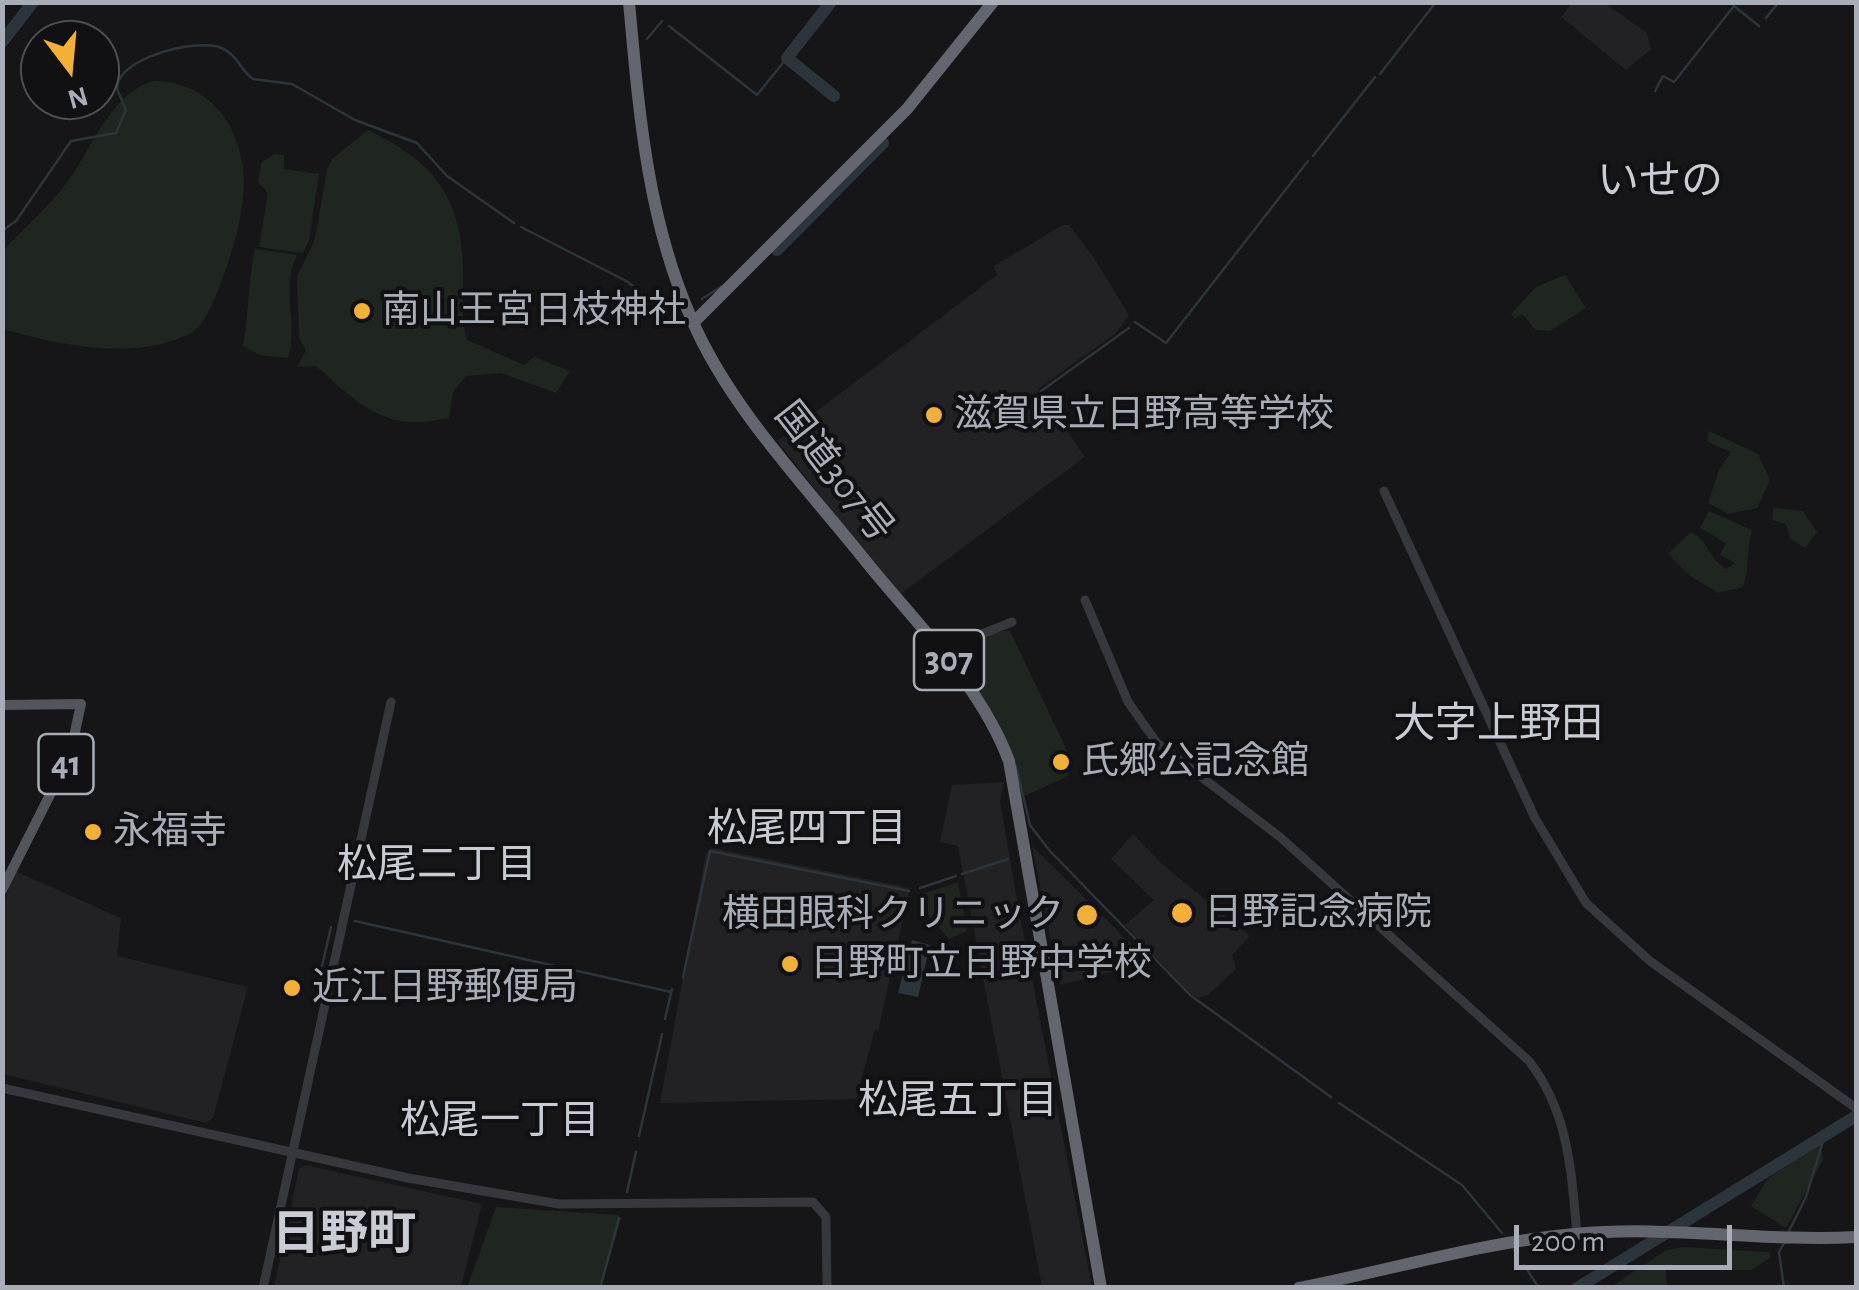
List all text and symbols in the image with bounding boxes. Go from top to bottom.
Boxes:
north arrow [20,20,120,120]
text: N [65,81,91,113]
district label: いせの [1597,156,1723,206]
place label: 南山王宮日枝神社 [382,288,686,334]
marker: 南山王宮日枝神社 [351,300,373,322]
place label: 滋賀県立日野高等学校 [954,392,1334,438]
street label: 国道307号 [765,393,903,551]
marker: 滋賀県立日野高等学校 [923,404,945,426]
road number: 307 [914,630,984,690]
district label: 大字上野田 [1393,699,1603,749]
road number: 41 [38,734,94,794]
place label: 氏郷公記念館 [1081,739,1309,785]
marker: 氏郷公記念館 [1050,751,1072,773]
district label: 松尾四丁目 [707,805,907,853]
place label: 永福寺 [113,809,227,855]
marker: 永福寺 [82,821,104,843]
district label: 松尾二丁目 [337,841,537,889]
place label: 日野記念病院 [1204,890,1432,936]
place label: 横田眼科クリニック [722,892,1064,938]
marker: 日野記念病院 [1169,900,1195,926]
marker: 横田眼科クリニック [1074,902,1100,928]
place label: 日野町立日野中学校 [810,941,1152,987]
marker: 日野町立日野中学校 [779,953,801,975]
place label: 近江日野郵便局 [312,965,578,1011]
marker: 近江日野郵便局 [281,977,303,999]
district label: 松尾五丁目 [858,1077,1058,1125]
district label: 松尾一丁目 [400,1097,600,1145]
scale bar [1519,1205,1736,1267]
district label: 日野町 [272,1206,416,1264]
text: 200 m [1531,1227,1605,1257]

